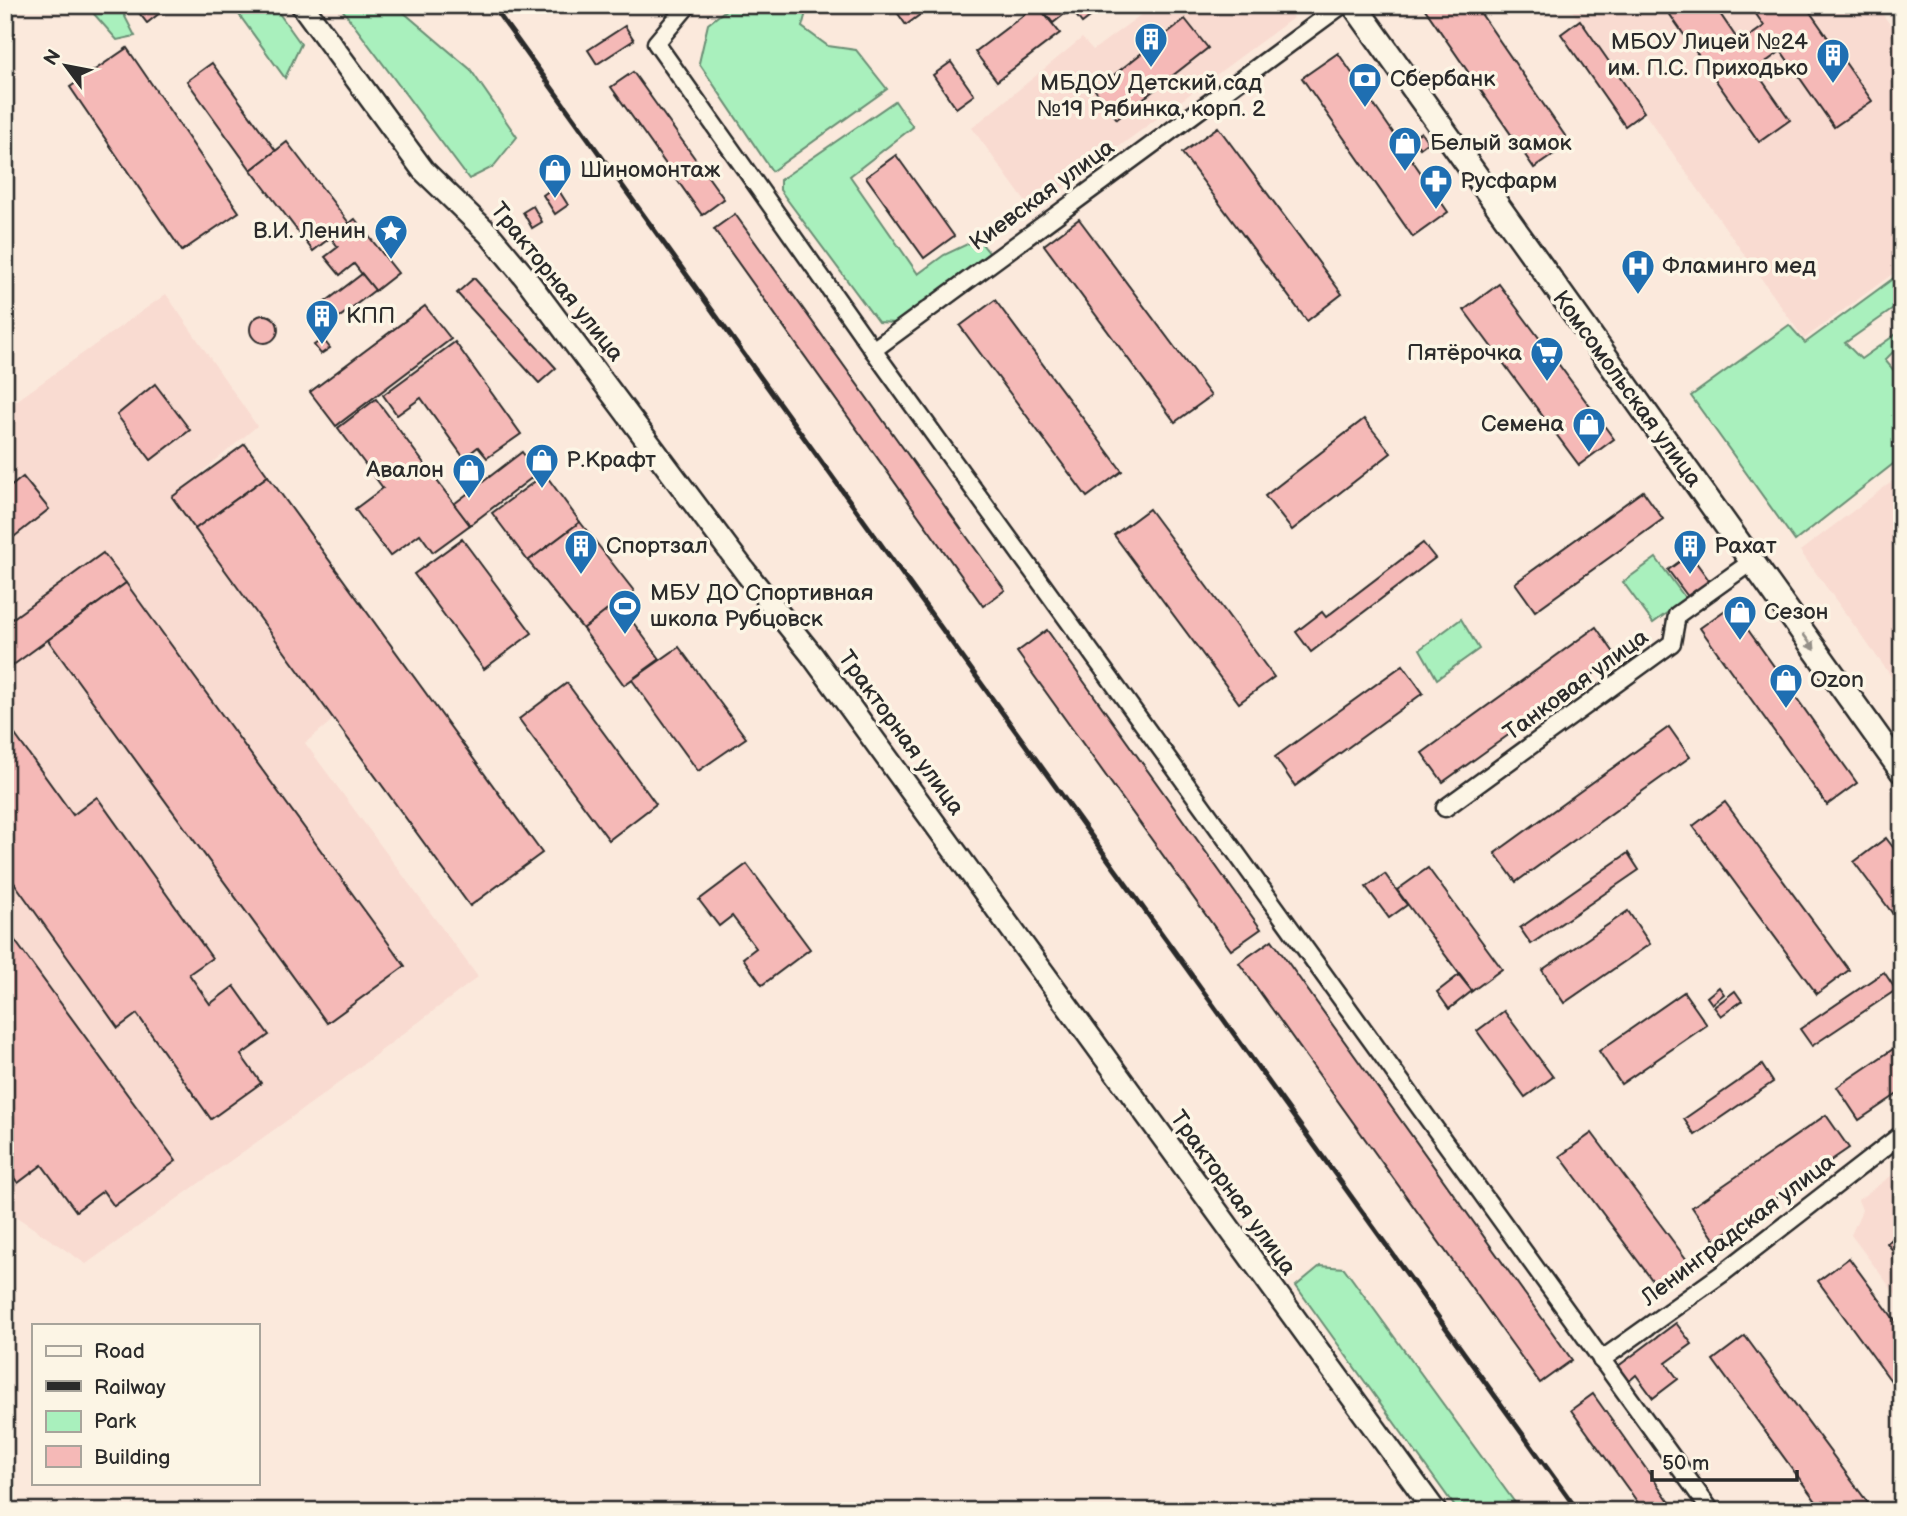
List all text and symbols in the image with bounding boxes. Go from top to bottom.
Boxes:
building icon: МБДОУ Детский сад №19 Рябинка, корп. 2 [1132,20,1170,69]
place label: МБОУ Лицей №24 им. П.С. Приходько [1608,28,1808,82]
north arrow [32,32,102,102]
building icon: МБОУ Лицей №24 им. П.С. Приходько [1814,36,1852,85]
text: N [39,46,66,70]
bank icon: Сбербанк [1346,60,1384,109]
place label: Сбербанк [1390,65,1496,93]
place label: МБДОУ Детский сад №19 Рябинка, корп. 2 [1036,69,1266,123]
shop icon: Белый замок [1386,124,1424,173]
place label: Белый замок [1430,129,1573,157]
street label: Киевская улица [964,133,1120,257]
shop icon: Шиномонтаж [536,151,574,200]
place label: Шиномонтаж [580,156,720,184]
pharmacy icon: Русфарм [1417,162,1455,211]
place label: Русфарм [1460,167,1557,195]
street label: Тракторная улица [484,197,630,368]
place icon: В.И. Ленин [372,212,410,261]
place label: В.И. Ленин [253,217,366,245]
hospital icon: Фламинго мед [1619,247,1657,296]
place label: Фламинго мед [1662,252,1816,280]
street label: Комсомольская улица [1546,285,1708,493]
building icon: КПП [303,297,341,346]
place label: КПП [346,302,395,330]
supermarket icon: Пятёрочка [1528,334,1566,383]
place label: Пятёрочка [1407,339,1522,367]
shop icon: Семена [1570,405,1608,454]
place label: Семена [1481,410,1564,438]
shop icon: Р.Крафт [523,441,561,490]
place label: Р.Крафт [566,446,656,474]
shop icon: Авалон [450,451,488,500]
place label: Авалон [365,456,444,484]
building icon: Спортзал [562,527,600,576]
building icon: Рахат [1671,527,1709,576]
place label: Спортзал [606,532,708,560]
place label: Рахат [1714,532,1777,560]
place label: МБУ ДО Спортивная школа Рубцовск [650,579,873,633]
sports icon: МБУ ДО Спортивная школа Рубцовск [606,587,644,636]
shop icon: Сезон [1721,593,1759,642]
place label: Сезон [1764,598,1828,626]
street label: Танковая улица [1498,623,1654,747]
one-way arrow [1802,633,1816,651]
street label: Тракторная улица [832,645,970,821]
shop icon: Ozon [1767,661,1805,710]
place label: Ozon [1810,666,1864,694]
street label: Тракторная улица [1164,1105,1302,1281]
street label: Ленинградская улица [1635,1148,1841,1313]
legend [32,1324,259,1484]
text: Road [94,1339,145,1364]
text: Railway [94,1375,166,1400]
text: Park [94,1409,137,1434]
scale bar [1652,1439,1797,1483]
text: Building [94,1445,170,1470]
text: 50 m [1662,1451,1709,1476]

